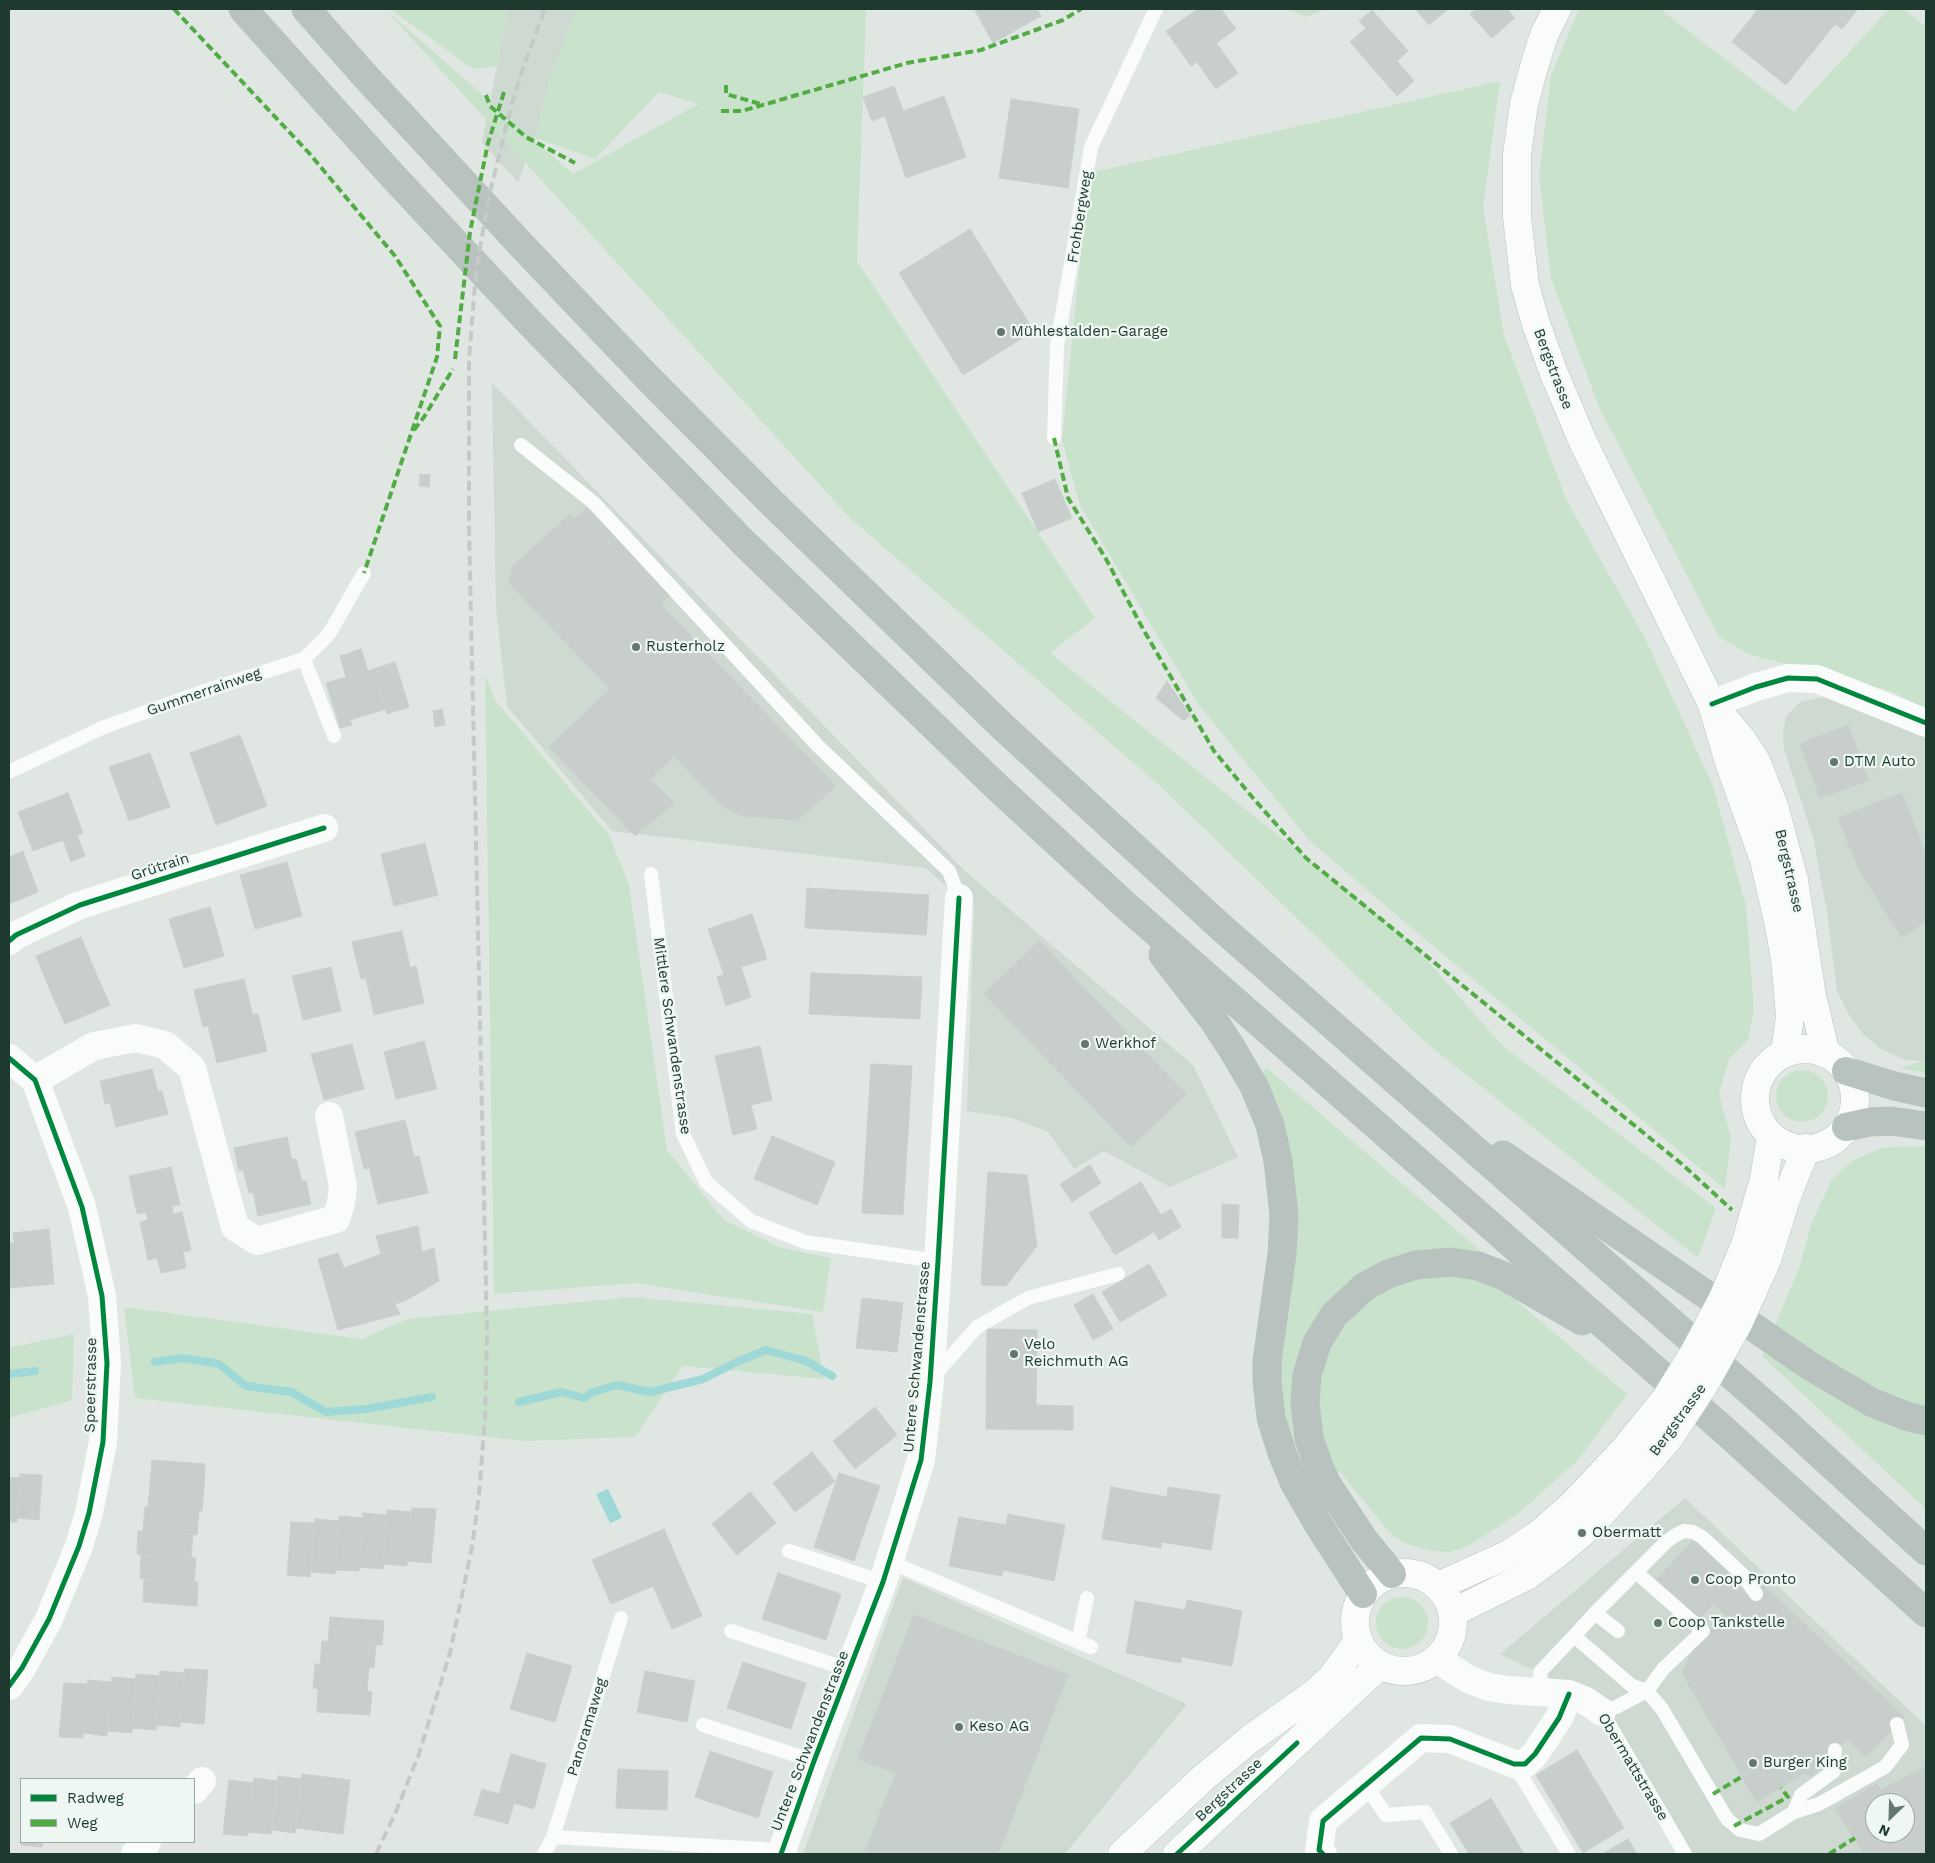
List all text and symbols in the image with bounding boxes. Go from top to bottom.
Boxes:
street label: Frohbergweg [1064,170,1096,264]
place label: Mühlestalden-Garage [1011,323,1168,341]
marker: Mühlestalden-Garage [995,326,1007,338]
street label: Bergstrasse [1529,326,1577,412]
place label: Rusterholz [646,638,725,656]
marker: Rusterholz [630,641,642,653]
street label: Gummerrainweg [144,664,264,720]
place label: DTM Auto [1844,753,1916,771]
marker: DTM Auto [1828,756,1840,768]
street label: Bergstrasse [1771,827,1807,915]
street label: Grütrain [129,849,191,885]
street label: Mittlere Schwandenstrasse [649,936,695,1136]
place label: Werkhof [1095,1035,1156,1053]
marker: Werkhof [1079,1038,1091,1050]
street label: Untere Schwandenstrasse [900,1261,934,1453]
place label: Velo Reichmuth AG [1024,1336,1129,1371]
street label: Speerstrasse [81,1337,101,1433]
marker: Velo Reichmuth AG [1008,1348,1020,1360]
street label: Bergstrasse [1646,1380,1710,1460]
place label: Obermatt [1592,1524,1661,1542]
marker: Obermatt [1576,1527,1588,1539]
place label: Coop Pronto [1705,1571,1796,1589]
marker: Coop Pronto [1689,1574,1701,1586]
place label: Coop Tankstelle [1668,1614,1785,1632]
marker: Coop Tankstelle [1652,1617,1664,1629]
street label: Untere Schwandenstrasse [767,1648,853,1834]
street label: Panoramaweg [563,1676,611,1778]
street label: Obermattstrasse [1594,1710,1672,1824]
place label: Keso AG [969,1718,1029,1736]
marker: Keso AG [953,1721,965,1733]
street label: Bergstrasse [1192,1754,1266,1826]
place label: Burger King [1763,1754,1847,1772]
marker: Burger King [1747,1757,1759,1769]
legend [20,1778,195,1843]
text: Radweg [67,1789,124,1807]
north arrow [1865,1793,1915,1843]
text: Weg [67,1814,98,1832]
text: N [1876,1821,1892,1840]

